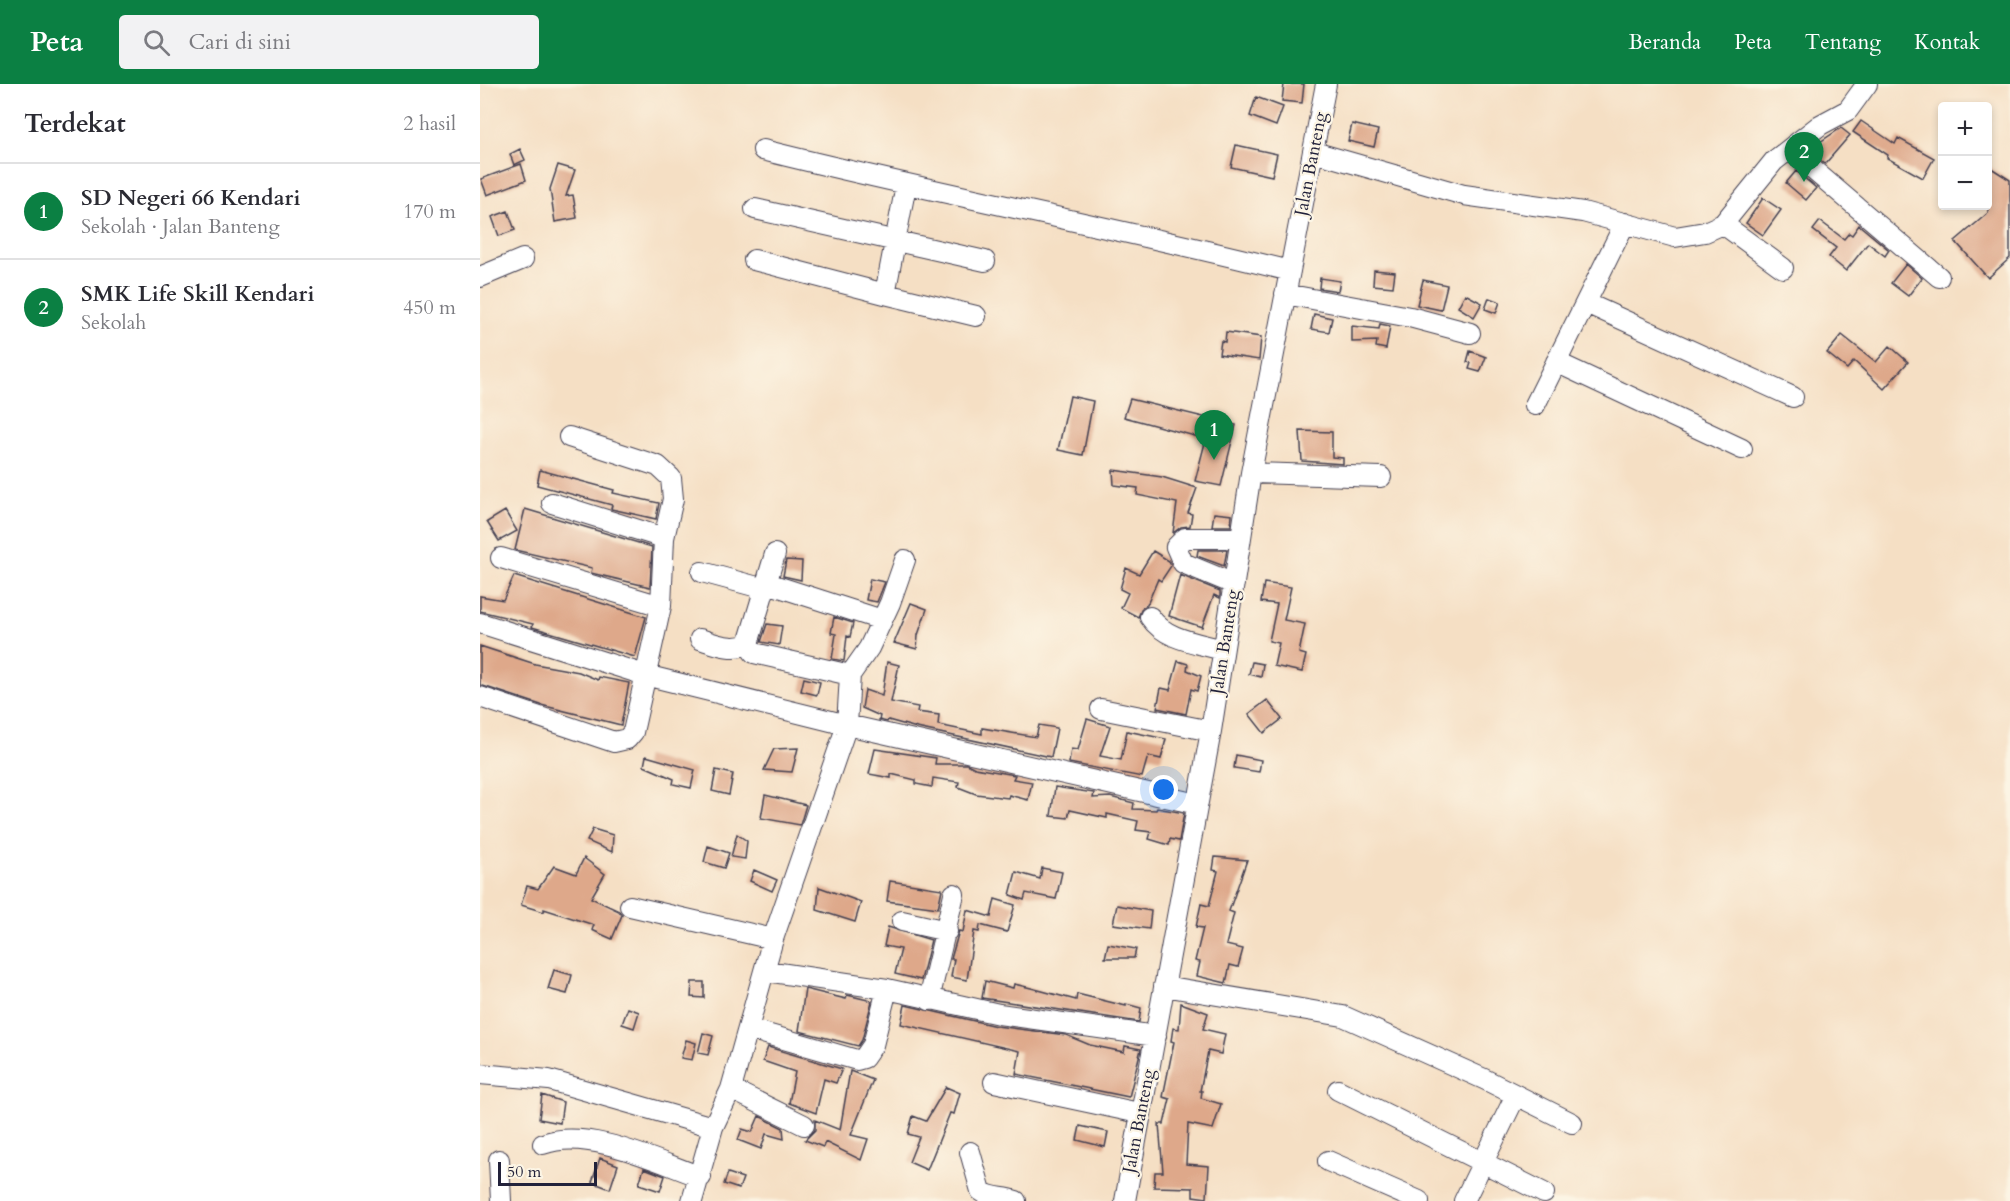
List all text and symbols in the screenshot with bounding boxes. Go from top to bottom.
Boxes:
search box [119,15,539,69]
text: Peta [30,23,83,61]
icon: search [140,26,173,59]
text: Cari di sini [188,27,291,57]
text: Beranda [1628,28,1701,57]
text: Peta [1734,28,1772,57]
text: Tentang [1805,28,1881,57]
text: Kontak [1914,28,1980,57]
map controls [1938,102,1992,210]
button: + [1938,102,1992,156]
text: Terdekat [24,106,126,141]
street label: Jalan Banteng [1288,109,1334,221]
text: 2 hasil [403,110,456,137]
pin: 2 [1784,132,1824,182]
button: − [1938,156,1992,210]
text: SD Negeri 66 Kendari [81,183,300,213]
text: 1 [38,198,49,225]
text: 170 m [403,198,456,225]
text: Sekolah · Jalan Banteng [81,213,280,240]
text: SMK Life Skill Kendari [81,279,314,309]
text: 2 [38,294,49,321]
text: 450 m [403,294,456,321]
text: Sekolah [81,309,146,336]
pin: 1 [1194,410,1234,460]
street label: Jalan Banteng [1204,587,1246,699]
your location [1149,775,1178,804]
street label: Jalan Banteng [1116,1066,1162,1178]
scale bar [498,1159,597,1186]
text: 50 m [507,1161,541,1183]

